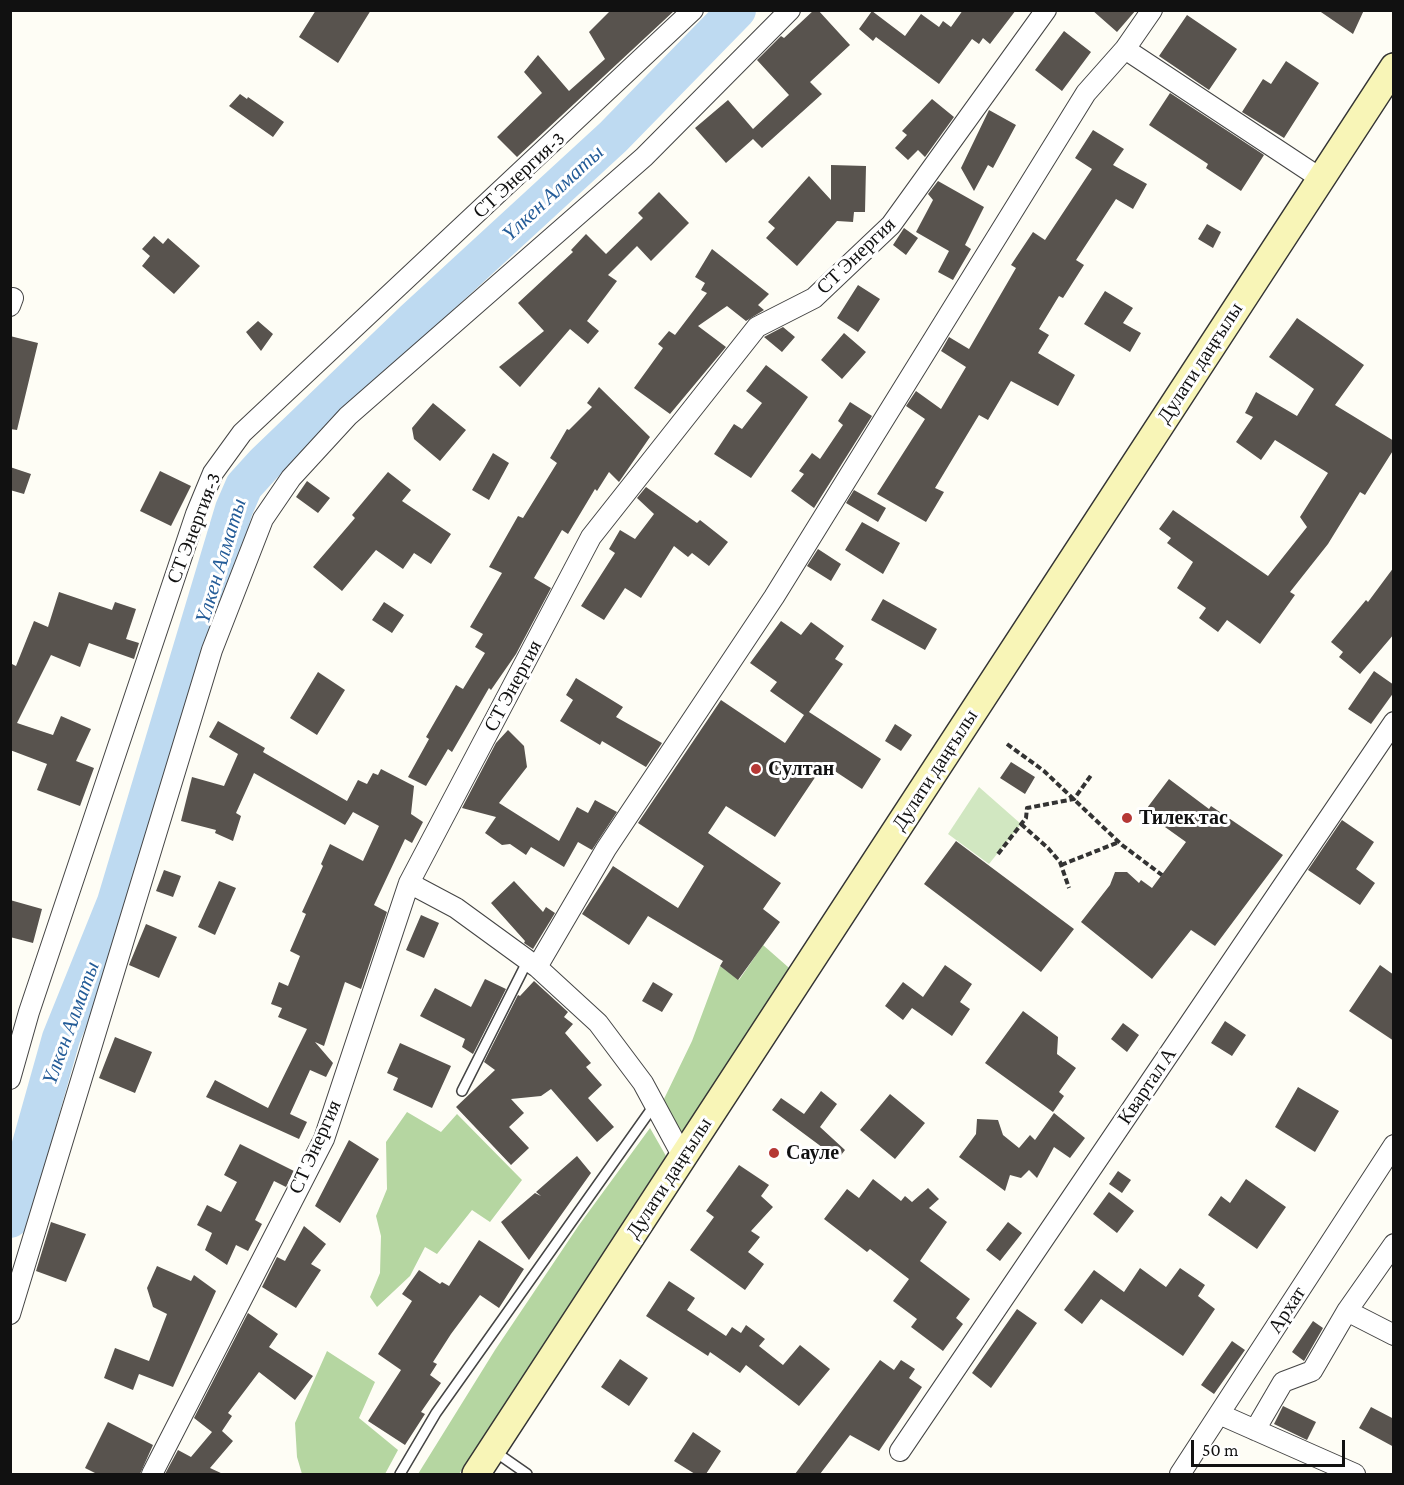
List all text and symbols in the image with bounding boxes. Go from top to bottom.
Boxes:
street label: СТ Энергия-3 [468,126,570,224]
water label: Үлкен Алматы [497,140,609,246]
street label: СТ Энергия [812,213,900,299]
street label: Дулати даңғылы [1152,298,1248,428]
street label: СТ Энергия-3 [162,469,226,587]
water label: Үлкен Алматы [190,496,252,626]
street label: СТ Энергия [479,636,547,736]
street label: Дулати даңғылы [887,705,983,835]
place label: Султан [768,757,834,781]
marker: Султан [749,762,763,776]
place label: Тилек тас [1139,806,1228,830]
marker: Тилек тас [1120,811,1134,825]
water label: Үлкен Алматы [37,958,105,1088]
street label: Квартал А [1113,1043,1181,1129]
street label: СТ Энергия [284,1096,346,1198]
street label: Дулати даңғылы [621,1113,717,1243]
place label: Сауле [786,1141,839,1165]
marker: Сауле [767,1146,781,1160]
street label: Архат [1263,1282,1311,1338]
scale bar [1194,1428,1348,1466]
text: 50 m [1202,1440,1239,1460]

